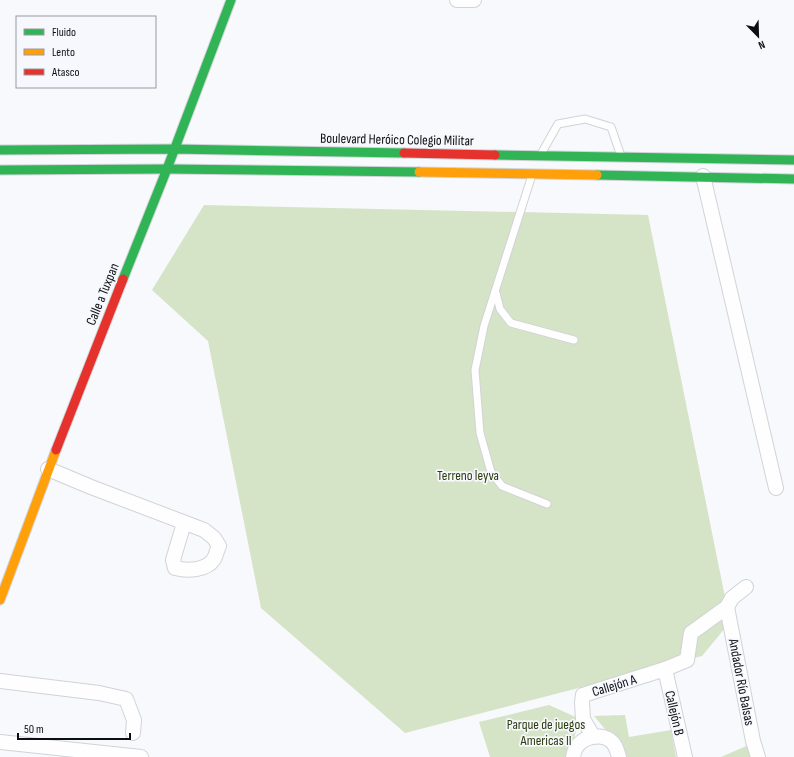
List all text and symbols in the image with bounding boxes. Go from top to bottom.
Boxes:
legend [16,16,156,88]
north arrow [738,16,778,56]
text: Fluido [52,25,76,40]
text: N [756,38,767,52]
text: Lento [52,45,75,60]
text: Atasco [51,65,79,80]
street label: Boulevard Heróico Colegio Militar [320,130,474,149]
street label: Calle a Tuxpan [82,261,123,328]
park label: Terreno leyva [437,467,499,484]
street label: Andador Río Balsas [725,636,758,727]
street label: Callejón A [590,670,639,700]
street label: Callejón B [661,689,688,737]
scale bar [18,715,130,741]
park label: Parque de juegos Americas II [507,716,585,749]
text: 50 m [24,722,44,737]

